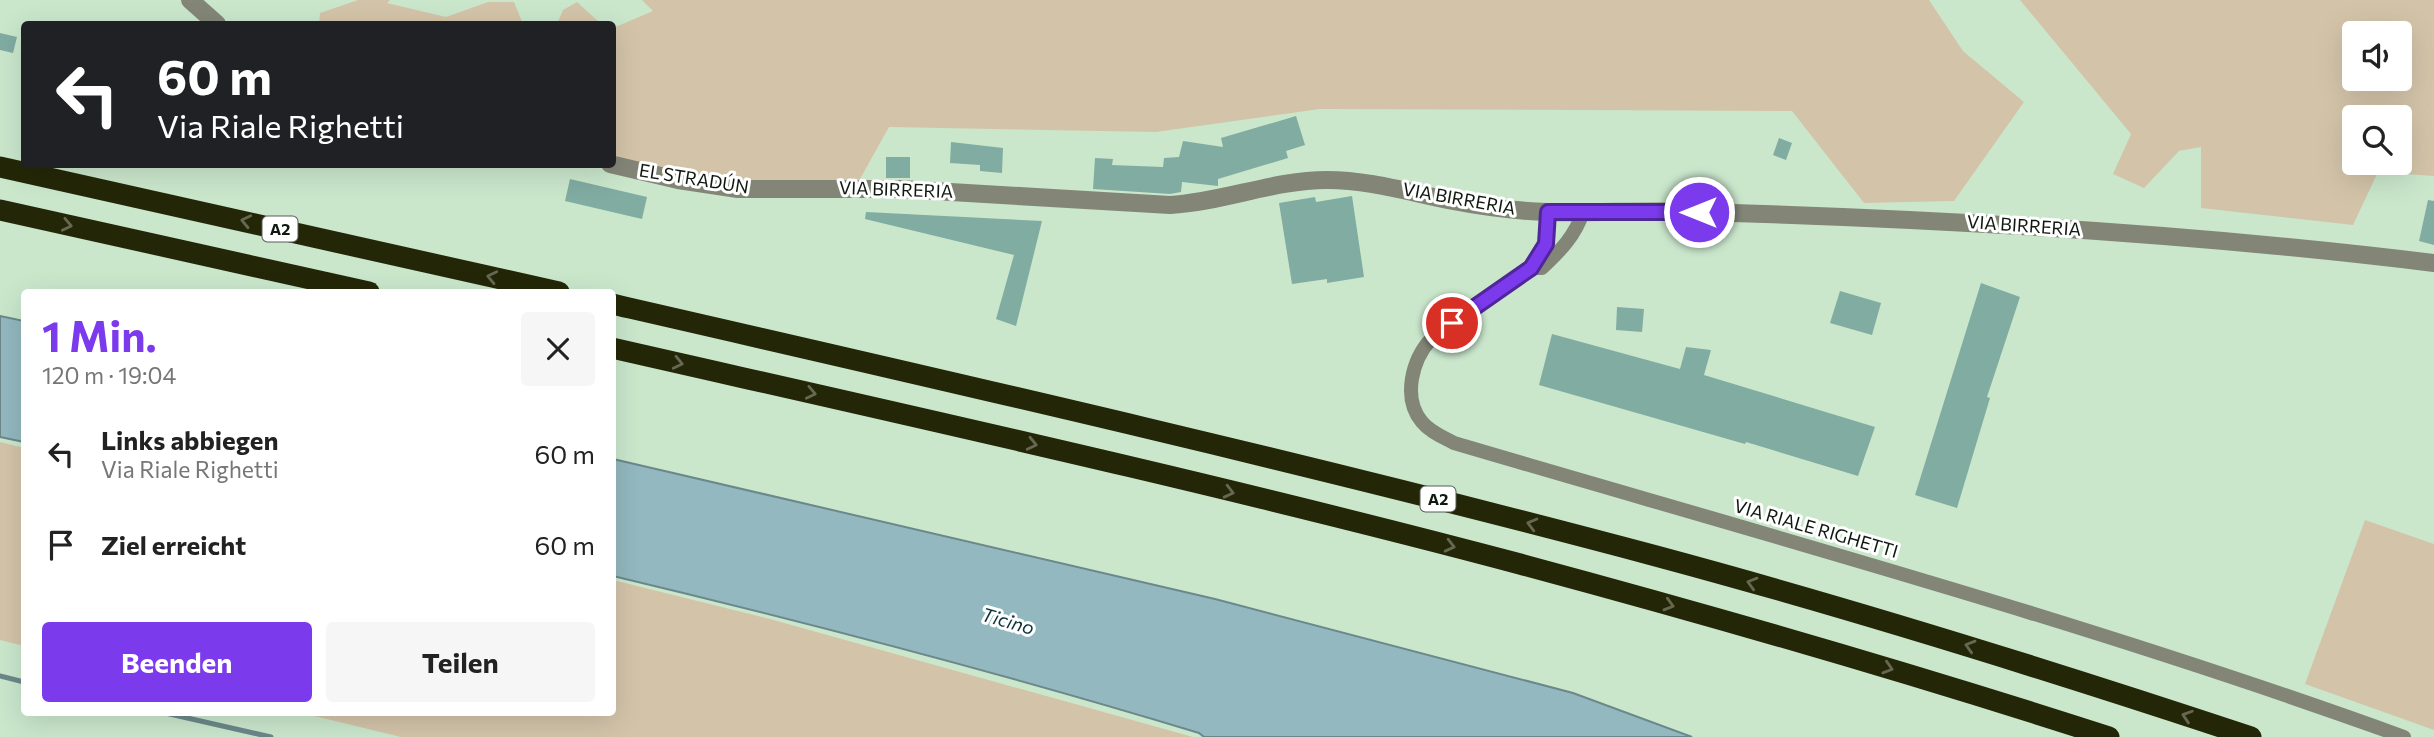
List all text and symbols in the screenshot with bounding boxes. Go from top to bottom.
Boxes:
map controls [2342,21,2412,175]
button: sound [2342,21,2412,91]
text: 60 m [157,45,272,105]
icon: left [42,49,133,140]
text: Via Riale Righetti [157,105,404,145]
button: search [2342,105,2412,175]
street label: EL STRADÚN [638,158,751,198]
position arrow [1662,175,1736,249]
street label: VIA BIRRERIA [839,176,954,202]
street label: VIA BIRRERIA [1401,177,1517,219]
street label: VIA BIRRERIA [1966,210,2082,240]
one-way arrow [240,215,252,229]
one-way arrow [61,216,73,231]
road number: A2 [262,216,298,242]
one-way arrow [486,271,498,285]
pin [1422,293,1482,353]
icon: arrive [1433,304,1471,342]
text: 1 Min. [42,309,157,361]
button: close [521,312,595,386]
one-way arrow [672,355,684,369]
text: 120 m · 19:04 [42,361,176,389]
one-way arrow [805,384,817,399]
text: Links abbiegen [101,424,279,455]
icon: left [42,435,80,473]
one-way arrow [1026,436,1038,450]
text: 60 m [535,438,595,469]
text: Via Riale Righetti [101,455,279,483]
one-way arrow [1223,484,1235,498]
road number: A2 [1420,486,1456,512]
street label: VIA RIALE RIGHETTI [1732,494,1901,562]
one-way arrow [1526,517,1538,532]
icon: arrive [42,526,80,564]
text: Ziel erreicht [101,529,246,560]
text: 60 m [535,529,595,560]
one-way arrow [1443,538,1455,552]
one-way arrow [1746,576,1758,591]
one-way arrow [1663,597,1675,611]
water label: Ticino [979,602,1037,639]
button: Beenden [42,622,312,702]
button: Teilen [326,622,595,702]
one-way arrow [1964,640,1976,655]
one-way arrow [1882,660,1894,675]
one-way arrow [2181,709,2193,724]

